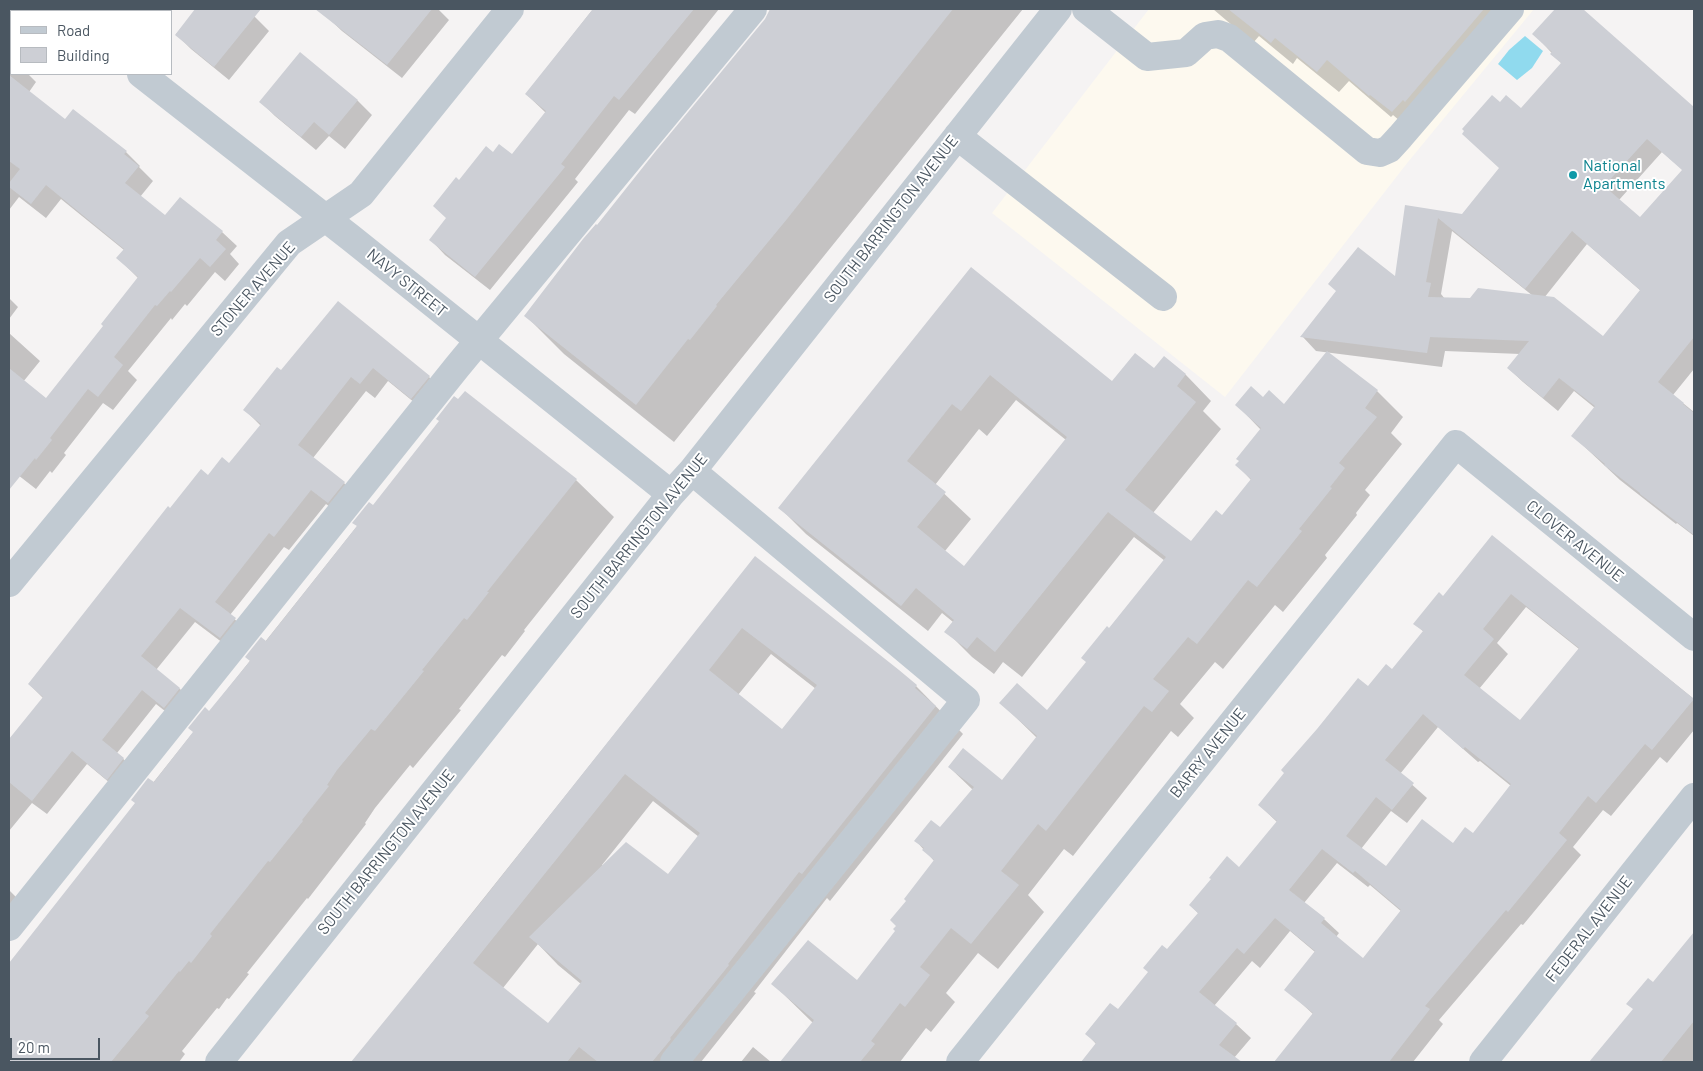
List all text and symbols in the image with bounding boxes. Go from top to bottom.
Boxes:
legend [10,10,172,75]
text: Road [57,21,90,39]
text: Building [57,46,110,64]
street label: SOUTH BARRINGTON AVENUE [820,132,962,306]
place label: National Apartments [1583,156,1665,194]
marker: National Apartments [1567,169,1579,181]
street label: STONER AVENUE [207,238,299,340]
street label: NAVY STREET [363,245,451,321]
street label: SOUTH BARRINGTON AVENUE [566,450,712,622]
street label: CLOVER AVENUE [1523,496,1627,586]
street label: BARRY AVENUE [1166,704,1250,802]
street label: SOUTH BARRINGTON AVENUE [313,766,459,938]
street label: FEDERAL AVENUE [1542,872,1636,986]
scale bar [12,1028,102,1060]
text: 20 m [18,1038,50,1056]

